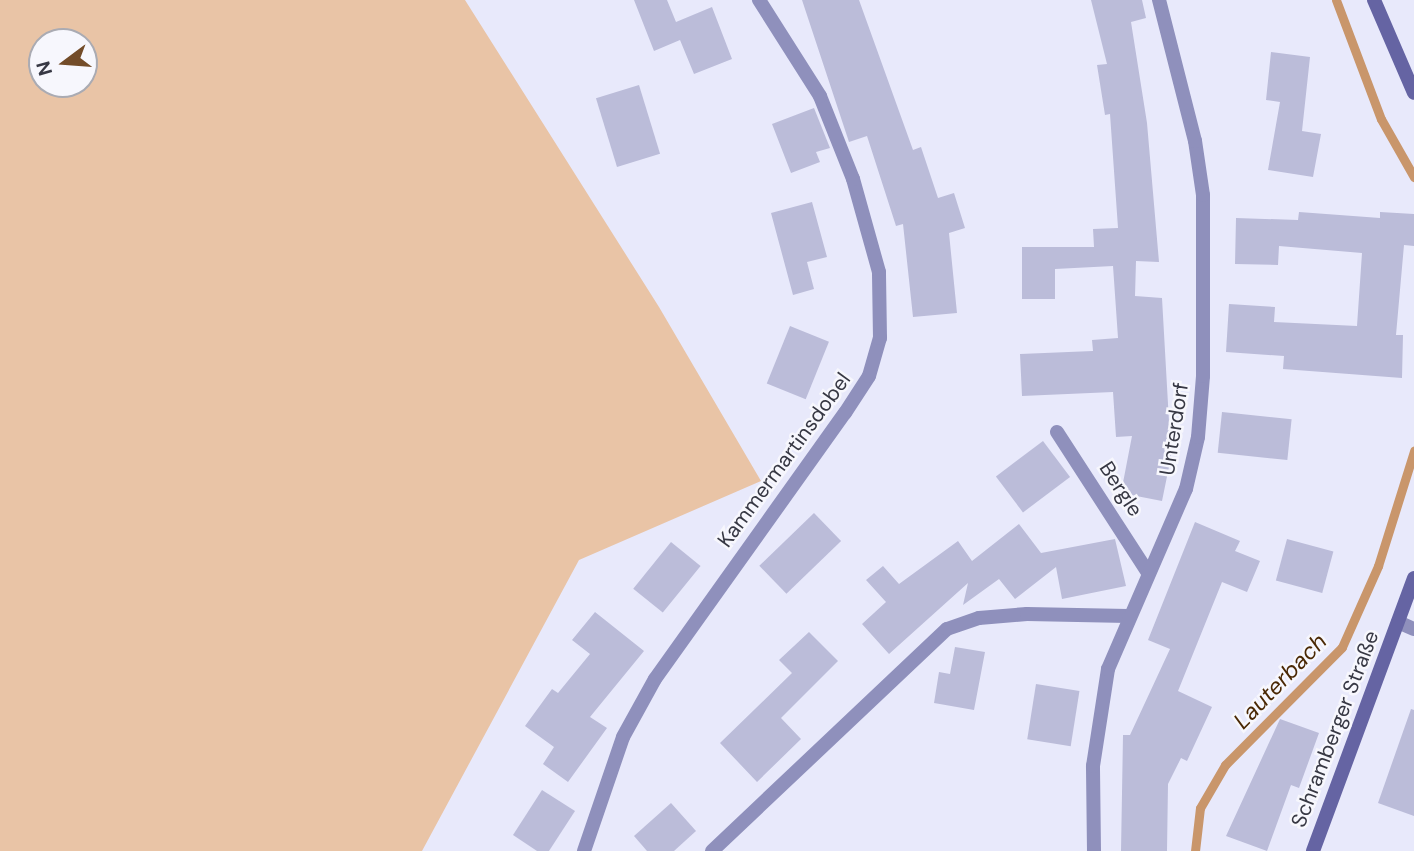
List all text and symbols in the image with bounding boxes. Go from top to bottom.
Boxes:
north arrow [28,28,98,98]
text: N [30,58,58,78]
street label: Kammermartinsdobel [712,368,856,552]
street label: Unterdorf [1154,381,1194,477]
street label: Bergle [1094,457,1148,521]
street label: Schramberger Straße [1286,627,1384,831]
water label: Lauterbach [1228,628,1332,734]

